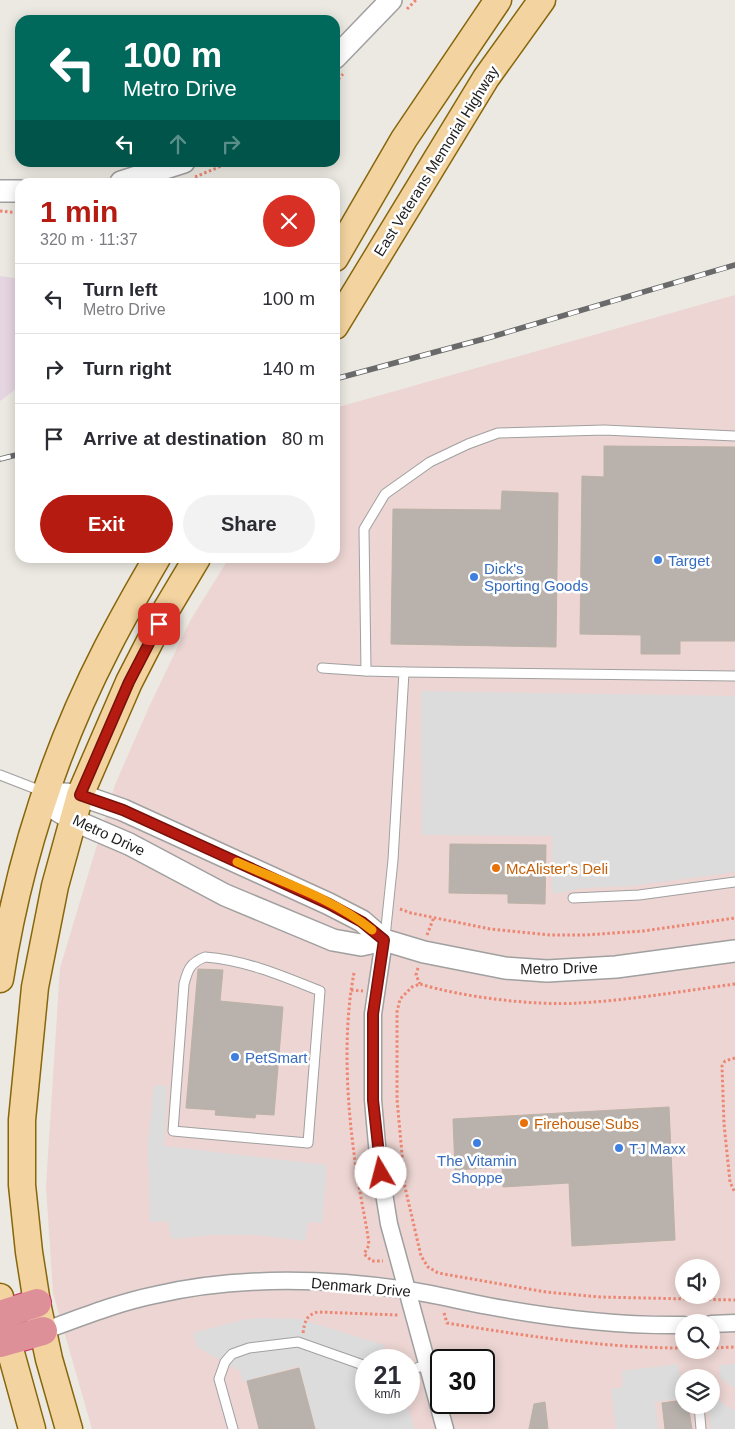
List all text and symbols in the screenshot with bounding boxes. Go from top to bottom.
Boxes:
icon: left [40,35,105,100]
text: 100 m [123,35,222,74]
street label: East Veterans Memorial Highway [370,62,502,259]
text: Metro Drive [123,76,237,101]
icon: left [111,130,139,158]
icon: ahead [164,130,192,158]
icon: right [217,130,245,158]
text: 1 min [40,195,118,228]
button: close [263,195,315,247]
text: 320 m · 11:37 [40,231,138,248]
text: Turn left [83,279,158,300]
icon: left [40,285,68,313]
text: 100 m [262,288,315,309]
text: Metro Drive [83,301,166,318]
icon: right [40,355,68,383]
text: Turn right [83,358,171,379]
text: 140 m [262,358,315,379]
icon: arrive [40,425,68,453]
text: Arrive at destination [83,428,267,449]
text: 80 m [282,428,324,449]
button: Exit [40,495,173,553]
button: Share [183,495,315,553]
place label: Target [668,552,711,569]
marker: Target [652,554,664,566]
place label: Dick's Sporting Goods [484,560,588,594]
marker: Dick's Sporting Goods [468,571,480,583]
pin [138,603,180,645]
icon: arrive [145,610,173,638]
street label: Metro Drive [70,811,148,859]
place label: McAlister's Deli [506,860,608,877]
marker: McAlister's Deli [490,862,502,874]
street label: Metro Drive [520,959,598,977]
place label: PetSmart [245,1049,308,1066]
marker: PetSmart [229,1051,241,1063]
place label: Firehouse Subs [534,1115,639,1132]
marker: Firehouse Subs [518,1117,530,1129]
marker: The Vitamin Shoppe [471,1137,483,1149]
place label: TJ Maxx [629,1140,686,1157]
marker: TJ Maxx [613,1142,625,1154]
position arrow [354,1146,406,1198]
place label: The Vitamin Shoppe [437,1152,517,1186]
map controls [675,1259,720,1414]
button: sound [675,1259,720,1304]
street label: Denmark Drive [310,1274,412,1300]
button: search [675,1314,720,1359]
speed limit sign: 30 [430,1349,495,1414]
text: 21 [374,1361,401,1389]
button: layers [675,1369,720,1414]
text: km/h [374,1387,401,1401]

